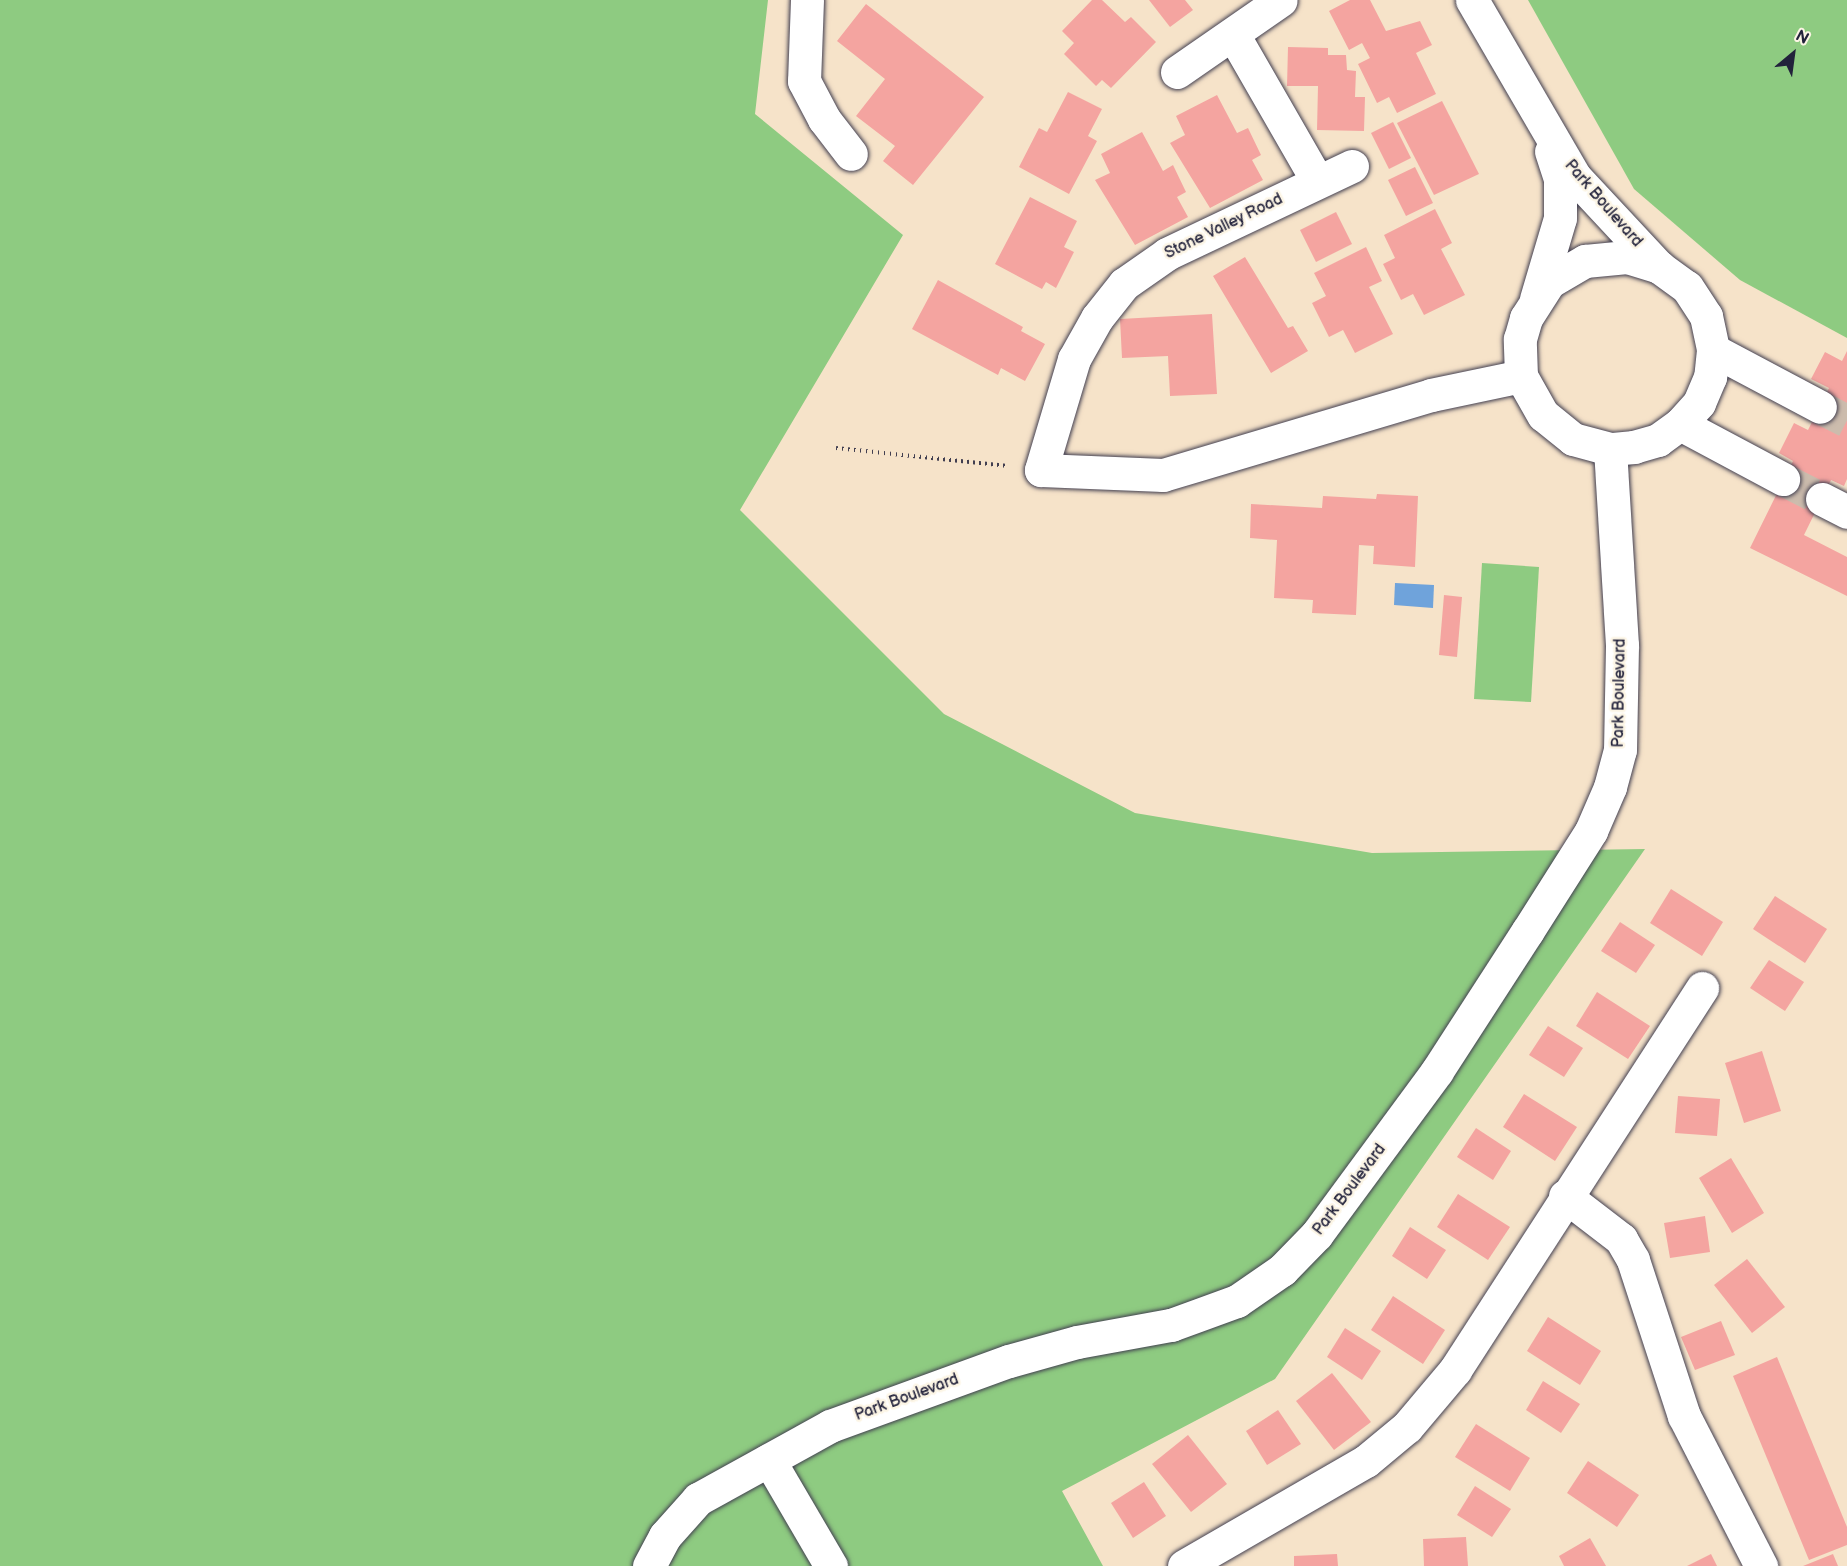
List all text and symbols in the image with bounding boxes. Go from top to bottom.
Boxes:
north arrow [1763,24,1823,84]
text: N [1792,27,1812,49]
street label: Park Boulevard [1560,156,1646,252]
street label: Stone Valley Road [1161,190,1287,264]
street label: Park Boulevard [1609,638,1631,748]
street label: Park Boulevard [1309,1141,1391,1239]
street label: Park Boulevard [852,1370,962,1426]

